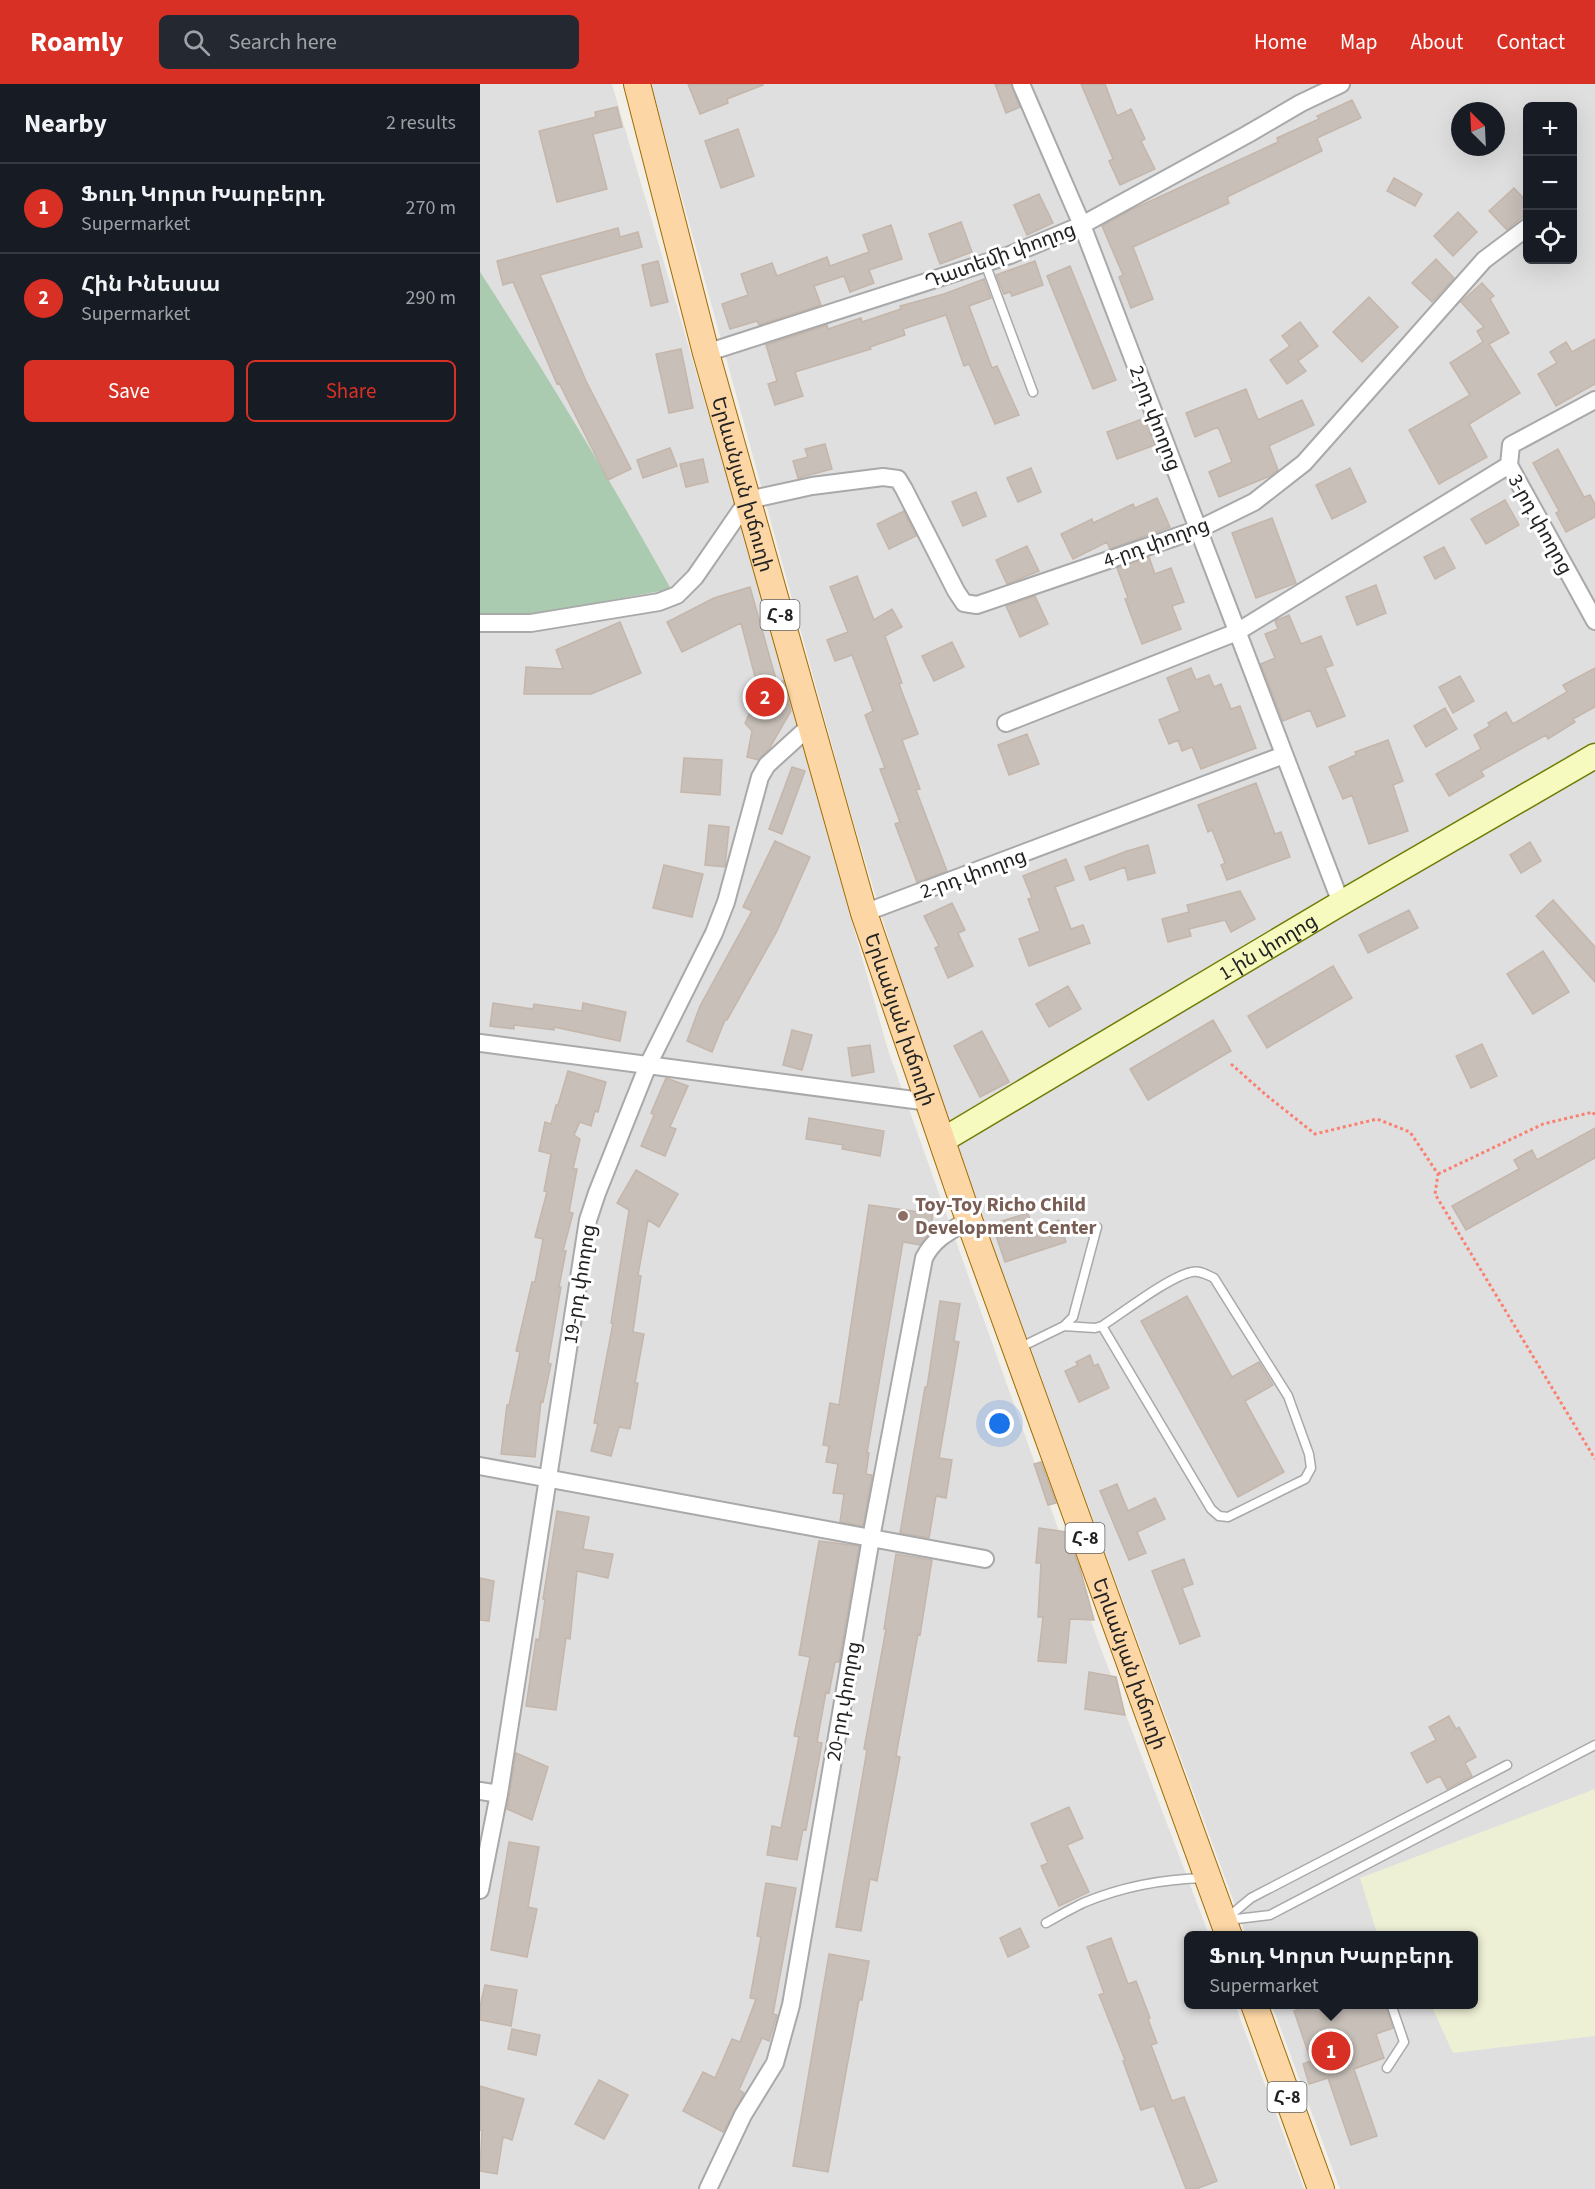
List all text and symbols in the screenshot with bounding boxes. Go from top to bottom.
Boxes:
search box [159,15,579,69]
text: Roamly [30,22,123,62]
icon: search [180,26,213,59]
text: Search here [228,26,337,58]
text: Home [1254,27,1307,57]
text: Map [1340,27,1378,57]
text: About [1411,27,1463,57]
text: Contact [1496,27,1565,57]
north arrow [1451,102,1505,156]
map controls [1523,102,1577,264]
button: + [1523,102,1577,156]
text: Nearby [24,105,107,142]
text: 2 results [386,109,456,137]
button: − [1523,156,1577,210]
text: Ֆուդ Կորտ Խարբերդ [81,178,324,210]
text: 1 [38,194,49,222]
text: 270 m [406,194,456,222]
text: Supermarket [81,210,190,238]
button: locate [1523,210,1577,264]
street label: Դատեմի փողոց [921,216,1080,296]
text: Հին Ինեսսա [81,268,221,300]
text: 2 [38,284,49,312]
text: 290 m [406,284,456,312]
text: Supermarket [81,300,190,328]
button: Save [24,360,234,422]
button: Share [246,360,456,422]
street label: 2-րդ փողոց [1122,362,1188,475]
street label: Երևանյան խճուղի [704,394,780,575]
street label: 3-րդ փողոց [1501,469,1579,580]
street label: 4-րդ փողոց [1099,511,1213,575]
road number: Հ-8 [760,600,800,630]
pin: 2 [746,674,784,720]
street label: 2-րդ փողոց [916,842,1030,906]
street label: 1-ին փողոց [1214,907,1323,988]
street label: Երևանյան խճուղի [857,930,942,1110]
place label: Toy-Toy Richo Child Development Center [915,1191,1097,1242]
marker: Toy-Toy Richo Child Development Center [896,1209,910,1223]
street label: 19-րդ փողոց [557,1222,603,1346]
your location [985,1409,1014,1438]
road number: Հ-8 [1066,1523,1104,1553]
street label: Երևանյան խճուղի [1085,1574,1173,1754]
street label: 20-րդ փողոց [820,1639,868,1763]
popup [1184,1931,1478,2009]
text: Ֆուդ Կորտ Խարբերդ [1209,1940,1453,1972]
text: Supermarket [1209,1972,1318,2000]
pin: 1 [1312,2028,1350,2074]
road number: Հ-8 [1268,2082,1306,2112]

